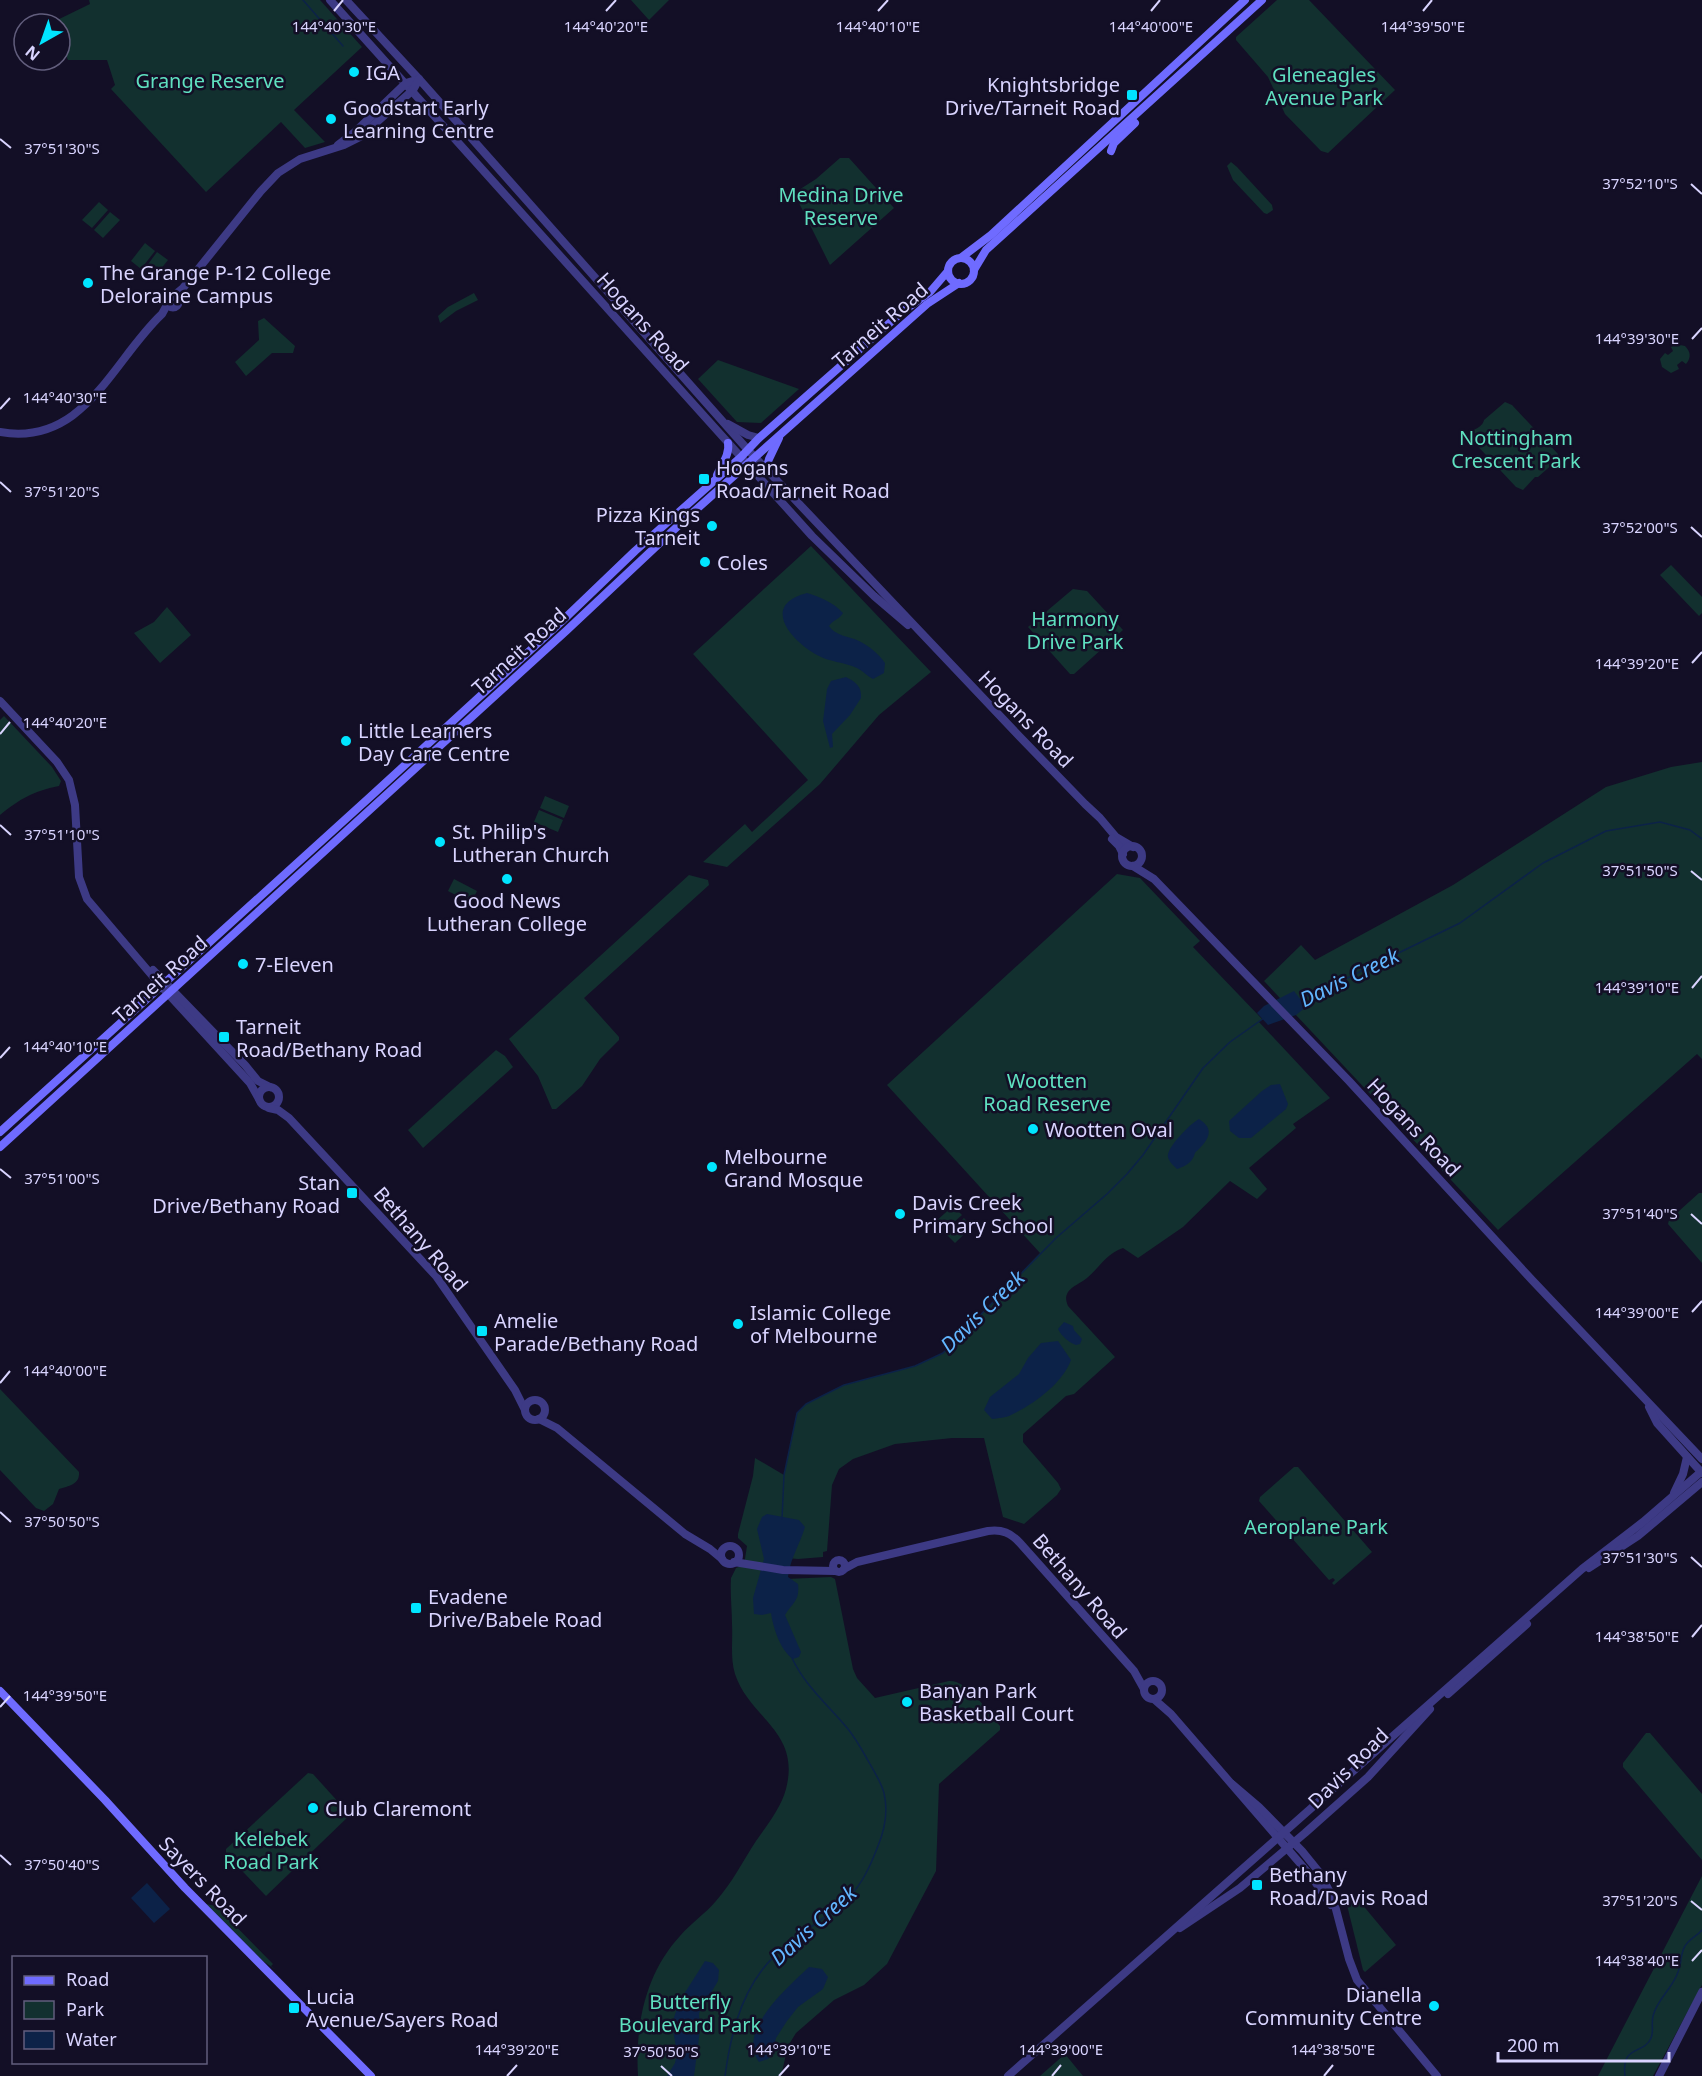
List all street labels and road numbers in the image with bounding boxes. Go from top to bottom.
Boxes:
street label: Hogans Road [591,266,695,378]
street label: Tarneit Road [827,276,933,374]
street label: Tarneit Road [466,601,572,701]
street label: Hogans Road [973,664,1079,774]
street label: Tarneit Road [107,929,213,1029]
street label: Hogans Road [1361,1072,1467,1182]
street label: Bethany Road [368,1181,474,1297]
street label: Bethany Road [1027,1528,1133,1644]
street label: Davis Road [1302,1722,1394,1814]
street label: Sayers Road [153,1830,253,1932]

